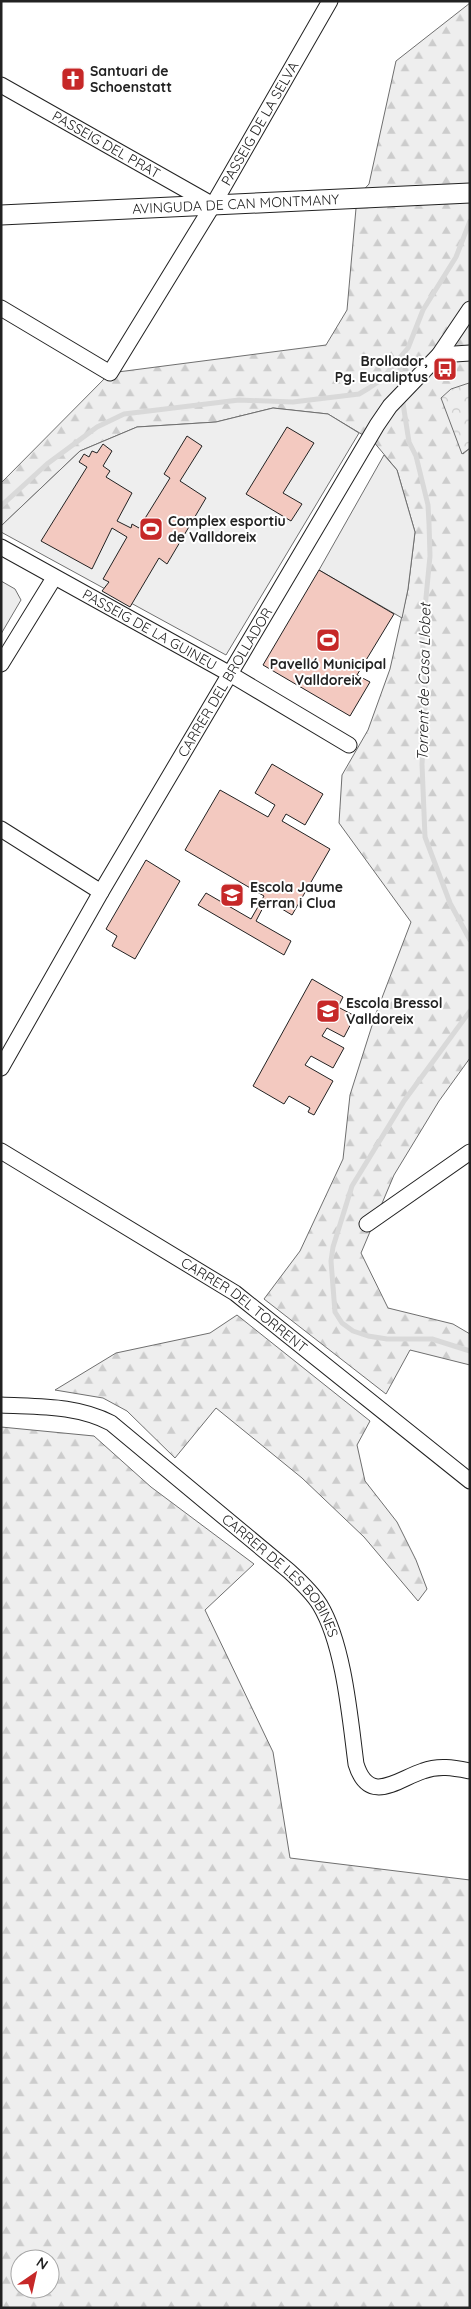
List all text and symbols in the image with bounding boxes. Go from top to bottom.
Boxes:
street label: PASSEIG DE LA SELVA [217,58,302,189]
place label: Santuari de Schoenstatt [90,62,172,96]
church icon: Santuari de Schoenstatt [60,66,86,92]
street label: PASSEIG DEL PRAT [49,107,164,182]
street label: AVINGUDA DE CAN MONTMANY [132,190,340,218]
place label: Brollador, Pg. Eucaliptus [335,352,428,386]
bus stop icon: Brollador, Pg. Eucaliptus [432,356,458,382]
place label: Complex esportiu de Valldoreix [168,512,286,546]
sports icon: Complex esportiu de Valldoreix [138,516,164,542]
street label: PASSEIG DE LA GUINEU [79,585,220,674]
water label: Torrent de Casa Llobet [413,601,434,761]
street label: CARRER DEL BROLLADOR [174,604,276,760]
sports icon: Pavelló Municipal Valldoreix [315,627,341,653]
place label: Pavelló Municipal Valldoreix [270,655,386,689]
place label: Escola Jaume Ferran i Clua [250,878,343,912]
school or university icon: Escola Jaume Ferran i Clua [219,882,245,908]
place label: Escola Bressol Valldoreix [346,994,442,1028]
school or university icon: Escola Bressol Valldoreix [315,998,341,1024]
street label: CARRER DEL TORRENT [178,1253,311,1356]
street label: CARRER DE LES BOBINES [218,1510,342,1640]
north arrow [10,2249,60,2299]
text: N [33,2253,52,2274]

